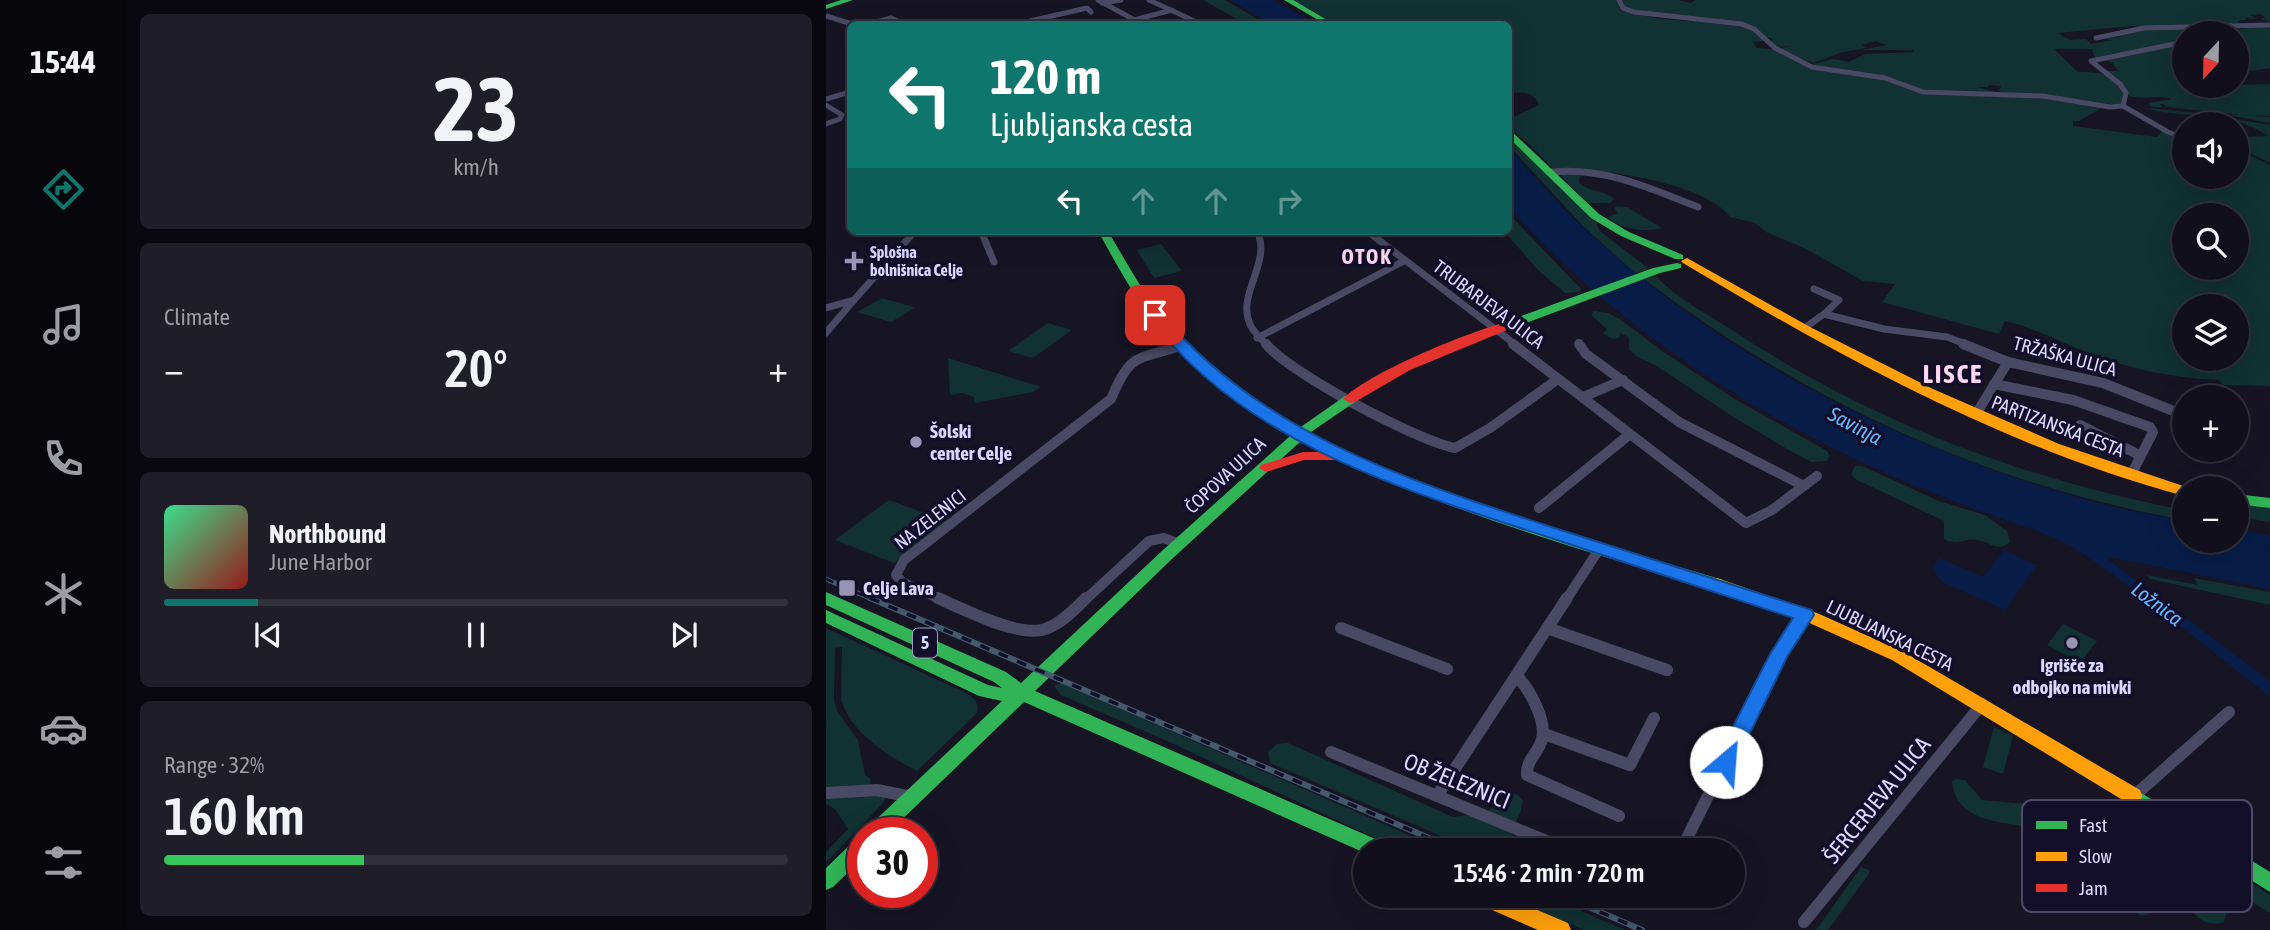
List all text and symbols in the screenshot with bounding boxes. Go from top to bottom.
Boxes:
north arrow [2172,21,2249,98]
map controls [2172,21,2249,553]
text: 15:44 [30,43,96,80]
text: 120 m [990,48,1101,104]
icon: left [875,49,966,140]
text: 23 [433,56,519,160]
text: Ljubljanska cesta [990,106,1193,143]
button: sound [2172,112,2249,189]
text: km/h [453,154,499,180]
icon: directions [39,165,88,214]
icon: left [1051,182,1089,220]
icon: ahead [1124,182,1162,220]
icon: ahead [1197,182,1235,220]
icon: right [1270,182,1308,220]
button: search [2172,203,2249,280]
place label: Splošna bolnišnica Celje [870,243,963,279]
district label: OTOK [1341,244,1393,268]
marker: Splošna bolnišnica Celje [844,251,864,271]
street label: TRUBARJEVA ULICA [1429,255,1549,353]
pin [1125,285,1185,345]
button: layers [2172,294,2249,371]
icon: arrive [1136,296,1174,334]
icon: music [39,300,88,349]
text: Climate [164,304,230,330]
street label: TRŽAŠKA ULICA [2011,332,2120,381]
text: 20° [444,338,508,398]
text: − [164,347,184,390]
text: + [768,347,788,390]
district label: LISCE [1923,359,1983,389]
button: + [2172,385,2249,462]
street label: PARTIZANSKA CESTA [1989,391,2128,462]
water label: Savinja [1824,401,1886,449]
place label: Šolski center Celje [930,420,1013,464]
street label: ČOPOVA ULICA [1180,432,1270,518]
icon: phone [39,434,88,483]
marker: Šolski center Celje [908,434,924,450]
button: − [2172,476,2249,553]
street label: NA ZELENICI [890,484,970,554]
text: Northbound [269,519,386,549]
text: June Harbor [269,549,372,575]
icon: climate [39,569,88,618]
water label: Ložnica [2127,576,2188,630]
place label: Celje Lava [863,577,934,599]
marker: Celje Lava [837,578,857,598]
street label: LJUBLJANSKA CESTA [1823,595,1958,676]
icon: previous [249,616,287,654]
icon: pause [457,616,495,654]
icon: next [665,616,703,654]
road number: 5 [913,628,937,658]
marker: Igrišče za odbojko na mivki [2064,635,2080,651]
place label: Igrišče za odbojko na mivki [2013,654,2131,698]
icon: car [39,704,88,753]
position arrow [1689,725,1763,799]
street label: ŠERCERJEVA ULICA [1818,731,1936,868]
street label: OB ŽELEZNICI [1400,748,1514,814]
text: Range · 32% [164,752,264,778]
text: 160 km [164,786,305,846]
legend [2022,800,2252,912]
text: Fast [2079,814,2107,836]
speed limit sign: 30 [847,817,938,908]
icon: filters [39,838,88,887]
text: Slow [2079,845,2113,867]
text: 15:46 · 2 min · 720 m [1454,858,1644,888]
text: Jam [2079,877,2108,899]

